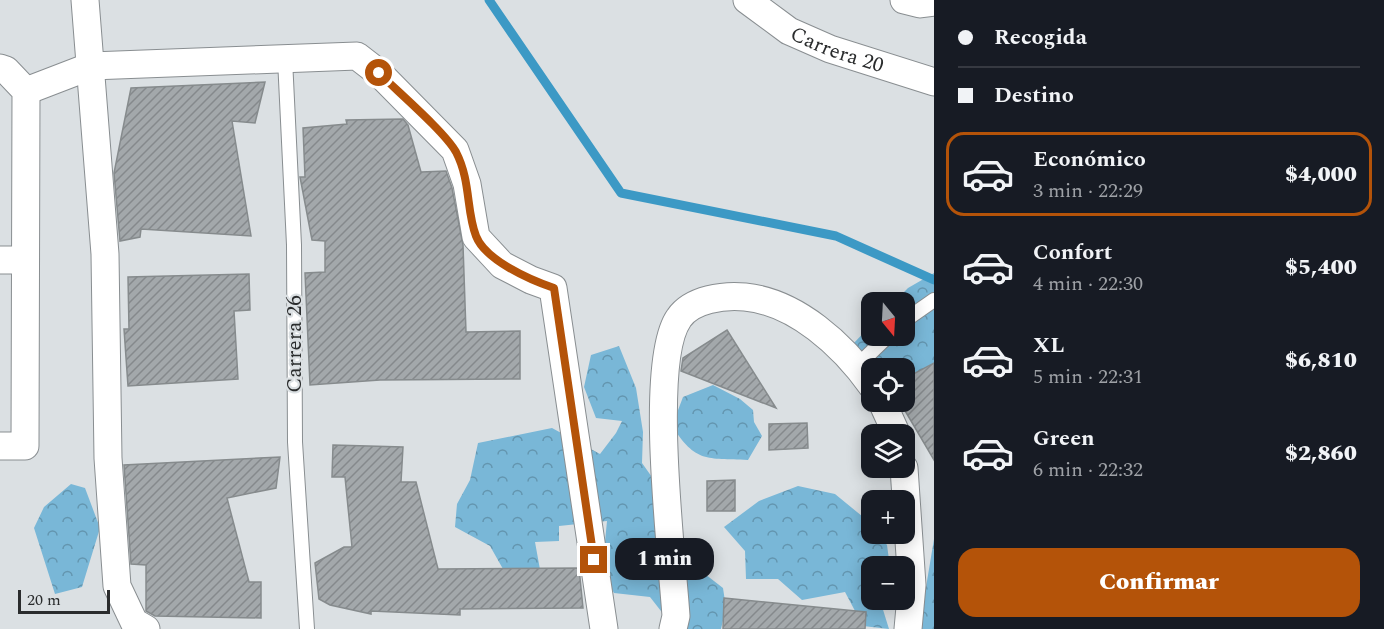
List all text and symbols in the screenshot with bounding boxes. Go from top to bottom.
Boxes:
street label: Carrera 20 [785,18,888,82]
text: Recogida [994,21,1087,54]
route start [365,59,392,86]
text: Destino [994,79,1074,112]
text: Económico [1033,143,1146,176]
icon: car [961,147,1015,201]
text: $4,000 [1285,158,1357,191]
text: 3 min · 22:29 [1033,176,1143,206]
text: Confort [1033,236,1112,269]
icon: car [961,240,1015,294]
text: $5,400 [1285,251,1357,284]
text: 4 min · 22:30 [1033,269,1143,299]
north arrow [861,292,915,346]
map controls [861,292,915,610]
street label: Carrera 26 [279,295,311,393]
text: XL [1033,329,1064,362]
icon: car [961,333,1015,387]
text: $6,810 [1285,344,1357,377]
button: locate [861,358,915,412]
text: 5 min · 22:31 [1033,362,1143,392]
text: Green [1033,422,1095,455]
button: layers [861,424,915,478]
icon: car [961,426,1015,480]
text: $2,860 [1285,437,1357,470]
text: 6 min · 22:32 [1033,455,1143,485]
button: + [861,490,915,544]
callout: 1 min [615,539,714,581]
text: 1 min [637,544,692,574]
route end [580,546,607,573]
button: Confirmar [958,548,1360,617]
button: − [861,556,915,610]
scale bar [18,587,110,614]
text: 20 m [27,588,61,612]

